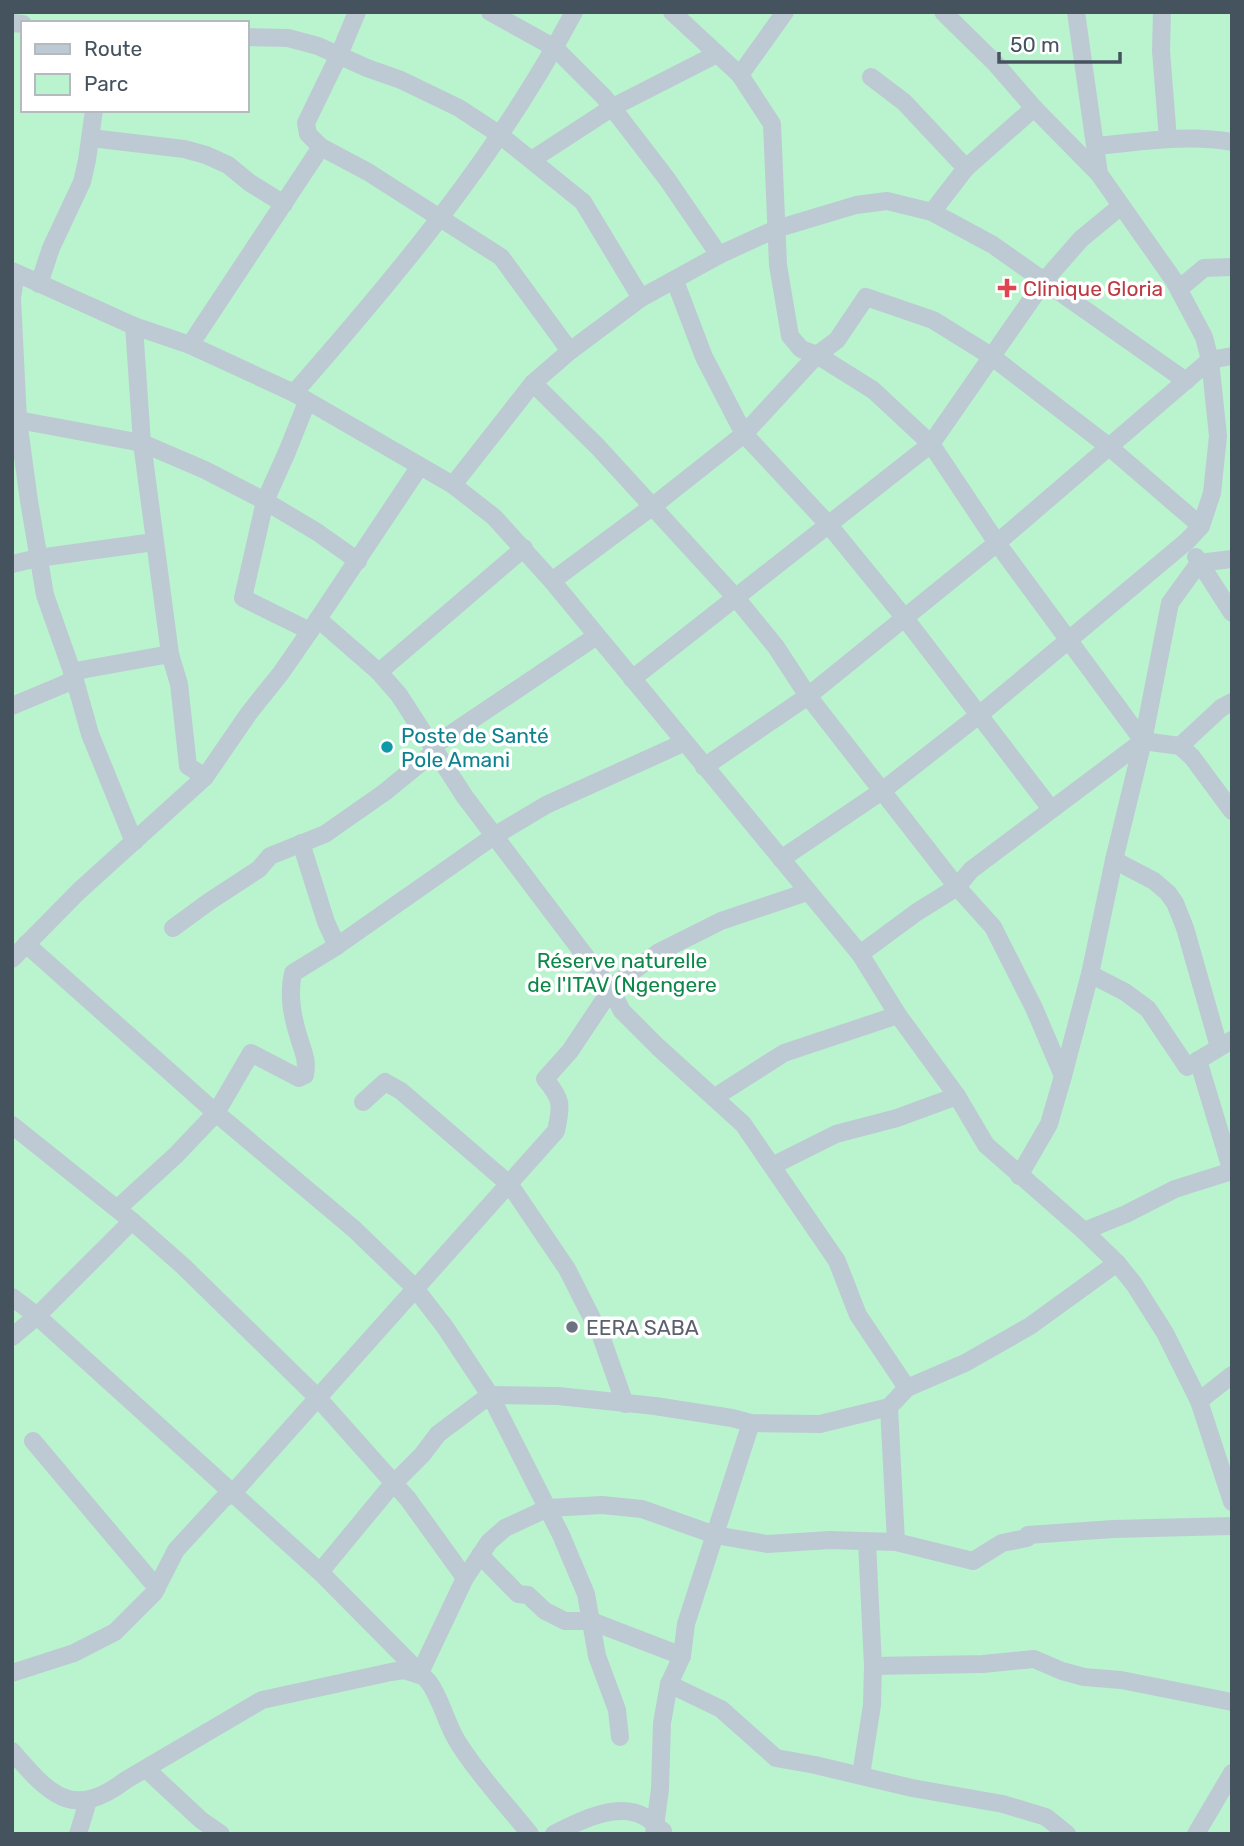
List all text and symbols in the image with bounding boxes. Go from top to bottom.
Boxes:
legend [21,21,248,112]
scale bar [999,21,1120,65]
text: 50 m [1010,32,1060,57]
text: Route [84,36,142,61]
text: Parc [84,71,128,96]
place label: Clinique Gloria [1023,276,1163,301]
marker: Clinique Gloria [997,278,1017,298]
place label: Poste de Santé Pole Amani [401,723,549,772]
marker: Poste de Santé Pole Amani [379,739,395,755]
park label: Réserve naturelle de l'ITAV (Ngengere [527,948,717,997]
place label: EERA SABA [586,1315,699,1340]
marker: EERA SABA [564,1319,580,1335]

